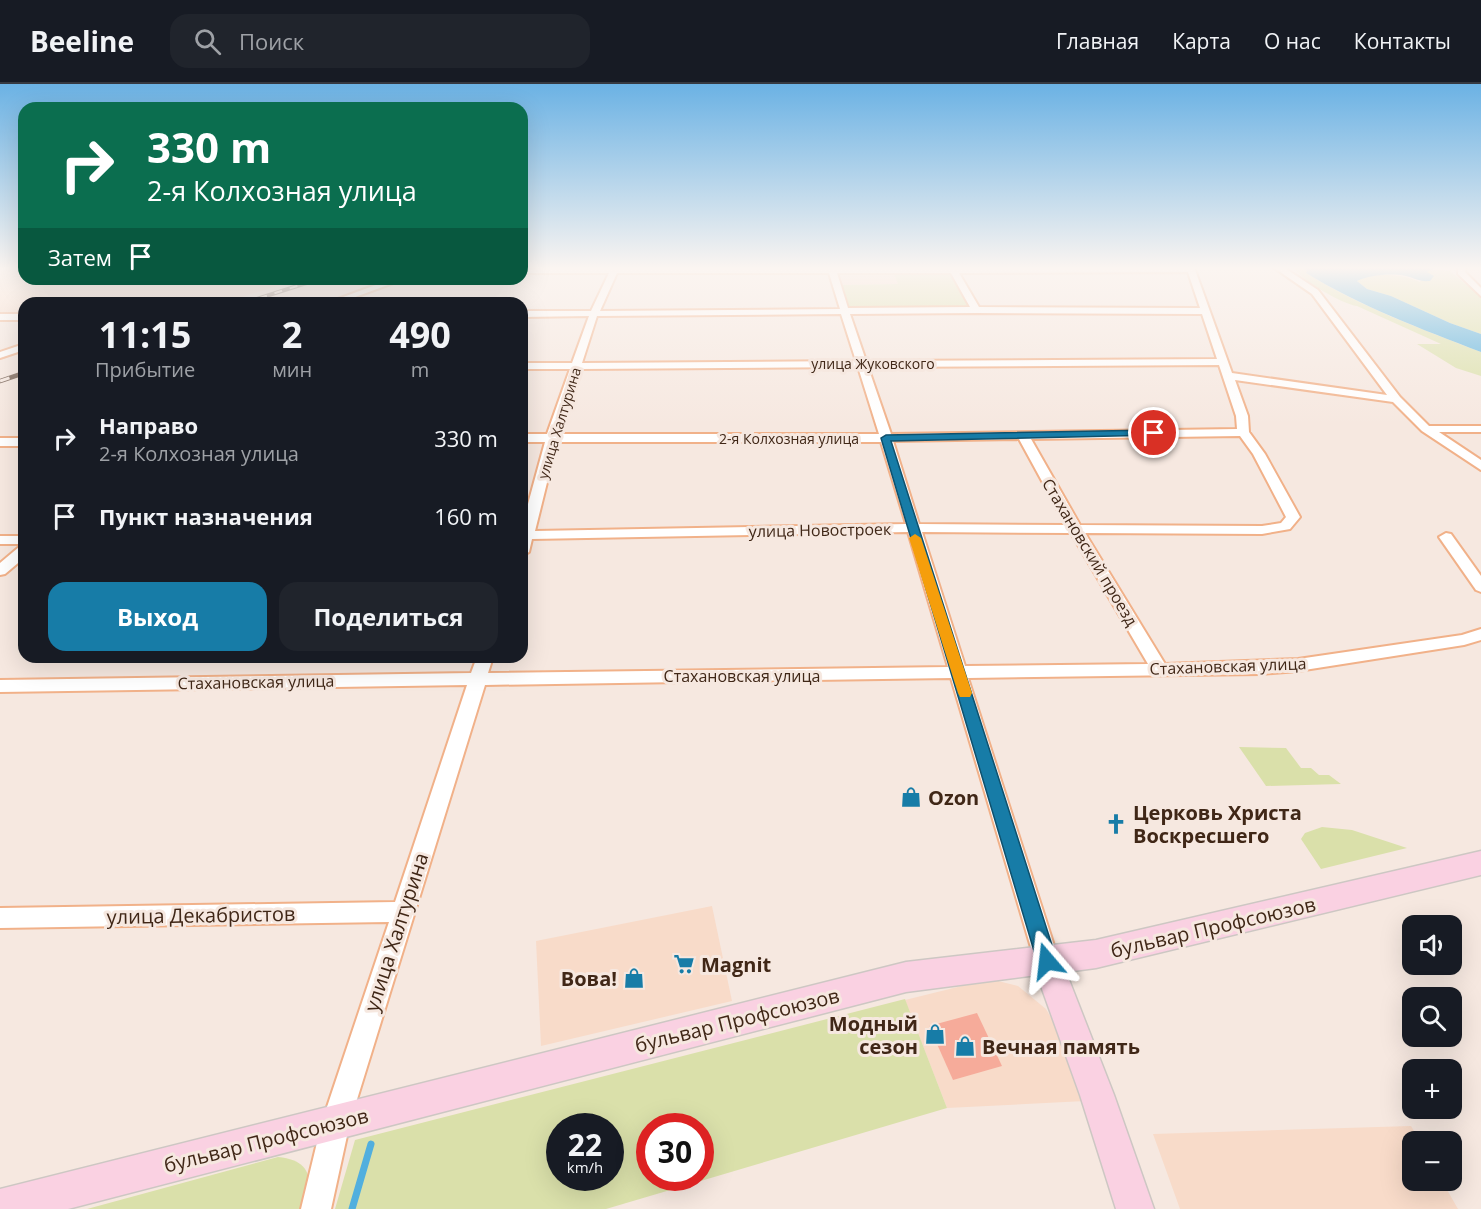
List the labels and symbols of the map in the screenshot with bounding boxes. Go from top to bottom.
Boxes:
street label: улица Жуковского [811,354,935,373]
street label: улица Халтурина [533,365,585,481]
pin [1128,407,1179,458]
street label: 2-я Колхозная улица [719,429,859,448]
street label: Стахановский проезд [1037,474,1143,630]
street label: улица Новостроек [749,518,892,542]
street label: Стахановская улица [1149,652,1307,680]
street label: Стахановская улица [664,665,820,687]
street label: Стахановская улица [177,670,335,694]
place label: Ozon [928,784,979,811]
shop icon: Ozon [899,785,923,809]
place label: Церковь Христа Воскресшего [1133,799,1302,849]
church icon: Церковь Христа Воскресшего [1104,812,1128,836]
street label: улица Халтурина [358,849,434,1015]
street label: бульвар Профсоюзов [1108,890,1318,964]
street label: улица Декабристов [106,900,296,930]
position arrow [1015,929,1079,993]
place label: Magnit [701,951,771,978]
supermarket icon: Magnit [672,952,696,976]
place label: Вова! [561,965,617,992]
shop icon: Вова! [622,966,646,990]
street label: бульвар Профсоюзов [632,982,842,1058]
place label: Модный сезон [829,1010,918,1060]
shop icon: Модный сезон [923,1022,947,1046]
place label: Вечная память [982,1033,1140,1060]
shop icon: Вечная память [953,1034,977,1058]
street label: бульвар Профсоюзов [161,1102,371,1178]
speed limit sign: 30 [636,1113,714,1191]

